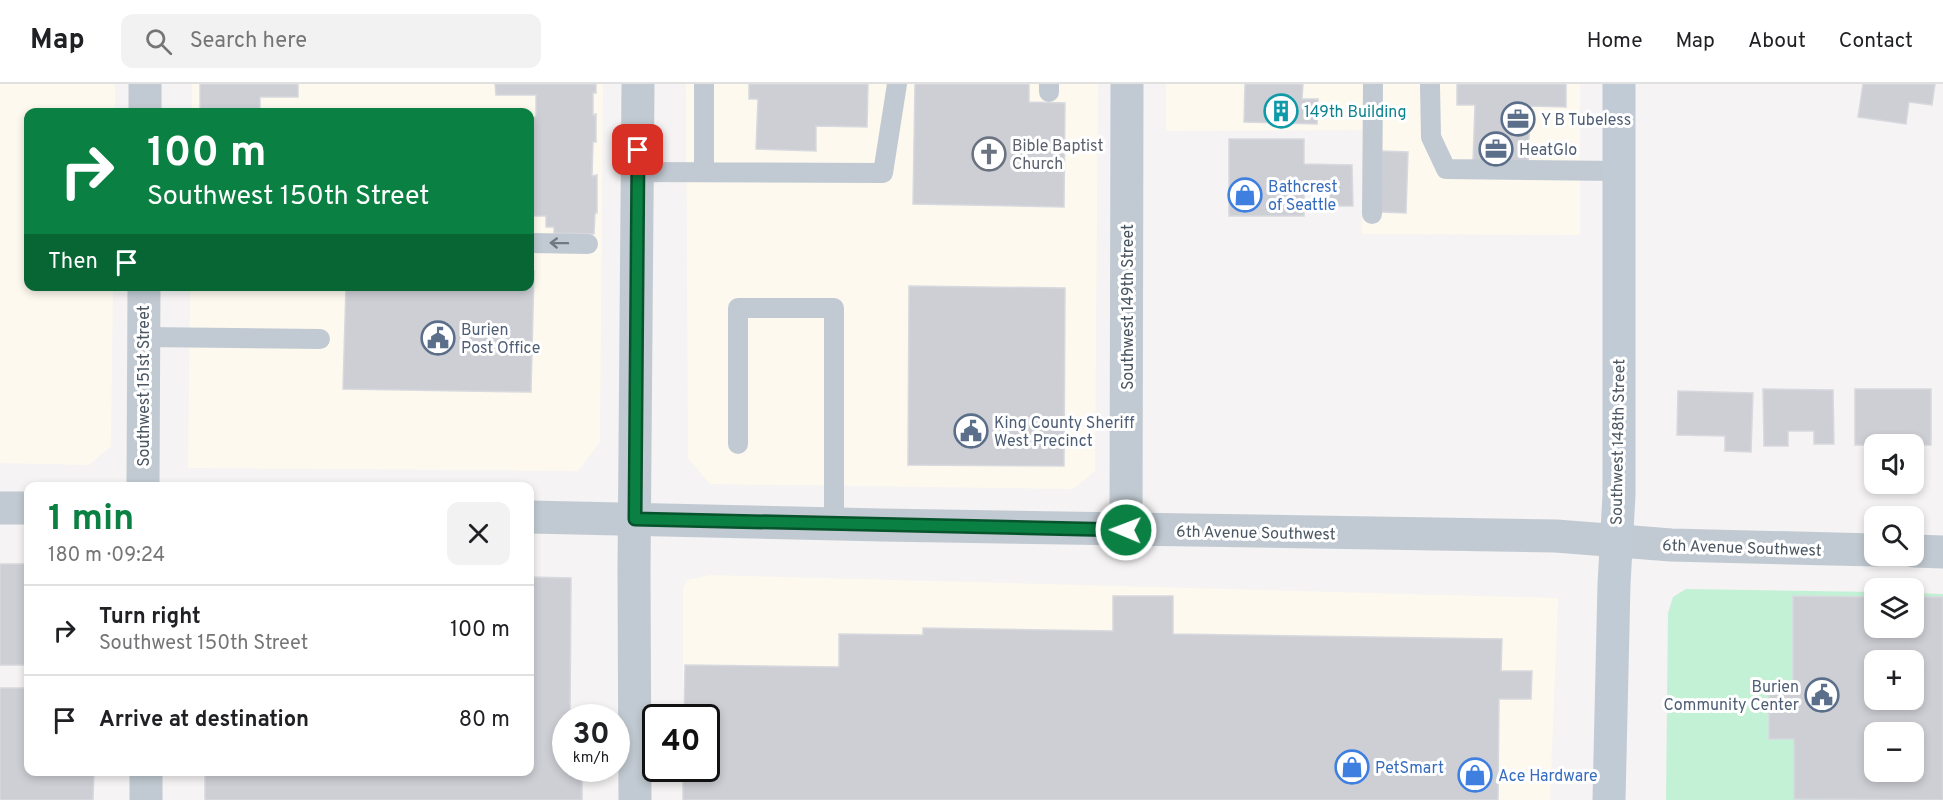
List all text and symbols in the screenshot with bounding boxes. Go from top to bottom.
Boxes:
search box [121,14,541,68]
text: Map [30,23,85,59]
icon: search [142,25,175,58]
text: Search here [190,28,307,55]
text: Home [1587,28,1643,55]
text: Map [1676,28,1715,55]
text: About [1748,28,1806,55]
text: Contact [1839,28,1913,55]
building icon: 149th Building [1263,93,1299,129]
office icon: Y B Tubeless [1500,101,1536,137]
place label: 149th Building [1304,103,1406,123]
place label: Y B Tubeless [1541,111,1631,131]
pin [612,124,663,175]
text: 100 m [147,128,266,181]
office icon: HeatGlo [1478,131,1514,167]
icon: right [48,132,126,210]
icon: arrive [621,133,654,166]
church icon: Bible Baptist Church [971,136,1007,172]
place label: Bible Baptist Church [1012,137,1103,175]
place label: HeatGlo [1519,141,1577,161]
shop icon: Bathcrest of Seattle [1227,177,1263,213]
place label: Bathcrest of Seattle [1268,178,1338,216]
text: Southwest 150th Street [147,180,429,214]
street label: Southwest 149th Street [1119,224,1139,390]
one-way arrow [549,238,569,249]
icon: arrive [110,246,143,279]
text: Then [48,249,98,276]
street label: Southwest 151st Street [135,305,155,467]
public building icon: Burien Post Office [420,320,456,356]
place label: Burien Post Office [461,321,540,359]
street label: Southwest 148th Street [1608,359,1630,525]
public building icon: King County Sheriff West Precinct [953,413,989,449]
place label: King County Sheriff West Precinct [994,414,1135,452]
map controls [1864,434,1924,782]
button: sound [1864,434,1924,494]
text: 1 min [48,497,134,543]
position arrow [1094,498,1158,562]
button: close [447,502,510,565]
button: search [1864,506,1924,566]
street label: 6th Avenue Southwest [1176,523,1336,545]
street label: 6th Avenue Southwest [1662,536,1822,562]
text: 180 m · 09:24 [48,543,165,569]
button: layers [1864,578,1924,638]
text: Turn right [99,604,201,631]
icon: right [48,614,81,647]
text: 100 m [450,617,510,644]
text: Southwest 150th Street [99,631,308,657]
button: + [1864,650,1924,710]
public building icon: Burien Community Center [1804,677,1840,713]
place label: Burien Community Center [1663,678,1799,716]
icon: arrive [48,704,81,737]
speed limit sign: 40 [642,704,720,782]
text: Arrive at destination [99,707,309,734]
text: 80 m [459,707,510,734]
text: 30 [572,717,610,754]
button: − [1864,722,1924,782]
text: km/h [573,749,609,768]
shop icon: PetSmart [1334,749,1370,785]
shop icon: Ace Hardware [1457,757,1493,793]
place label: PetSmart [1375,759,1444,779]
place label: Ace Hardware [1498,767,1598,787]

